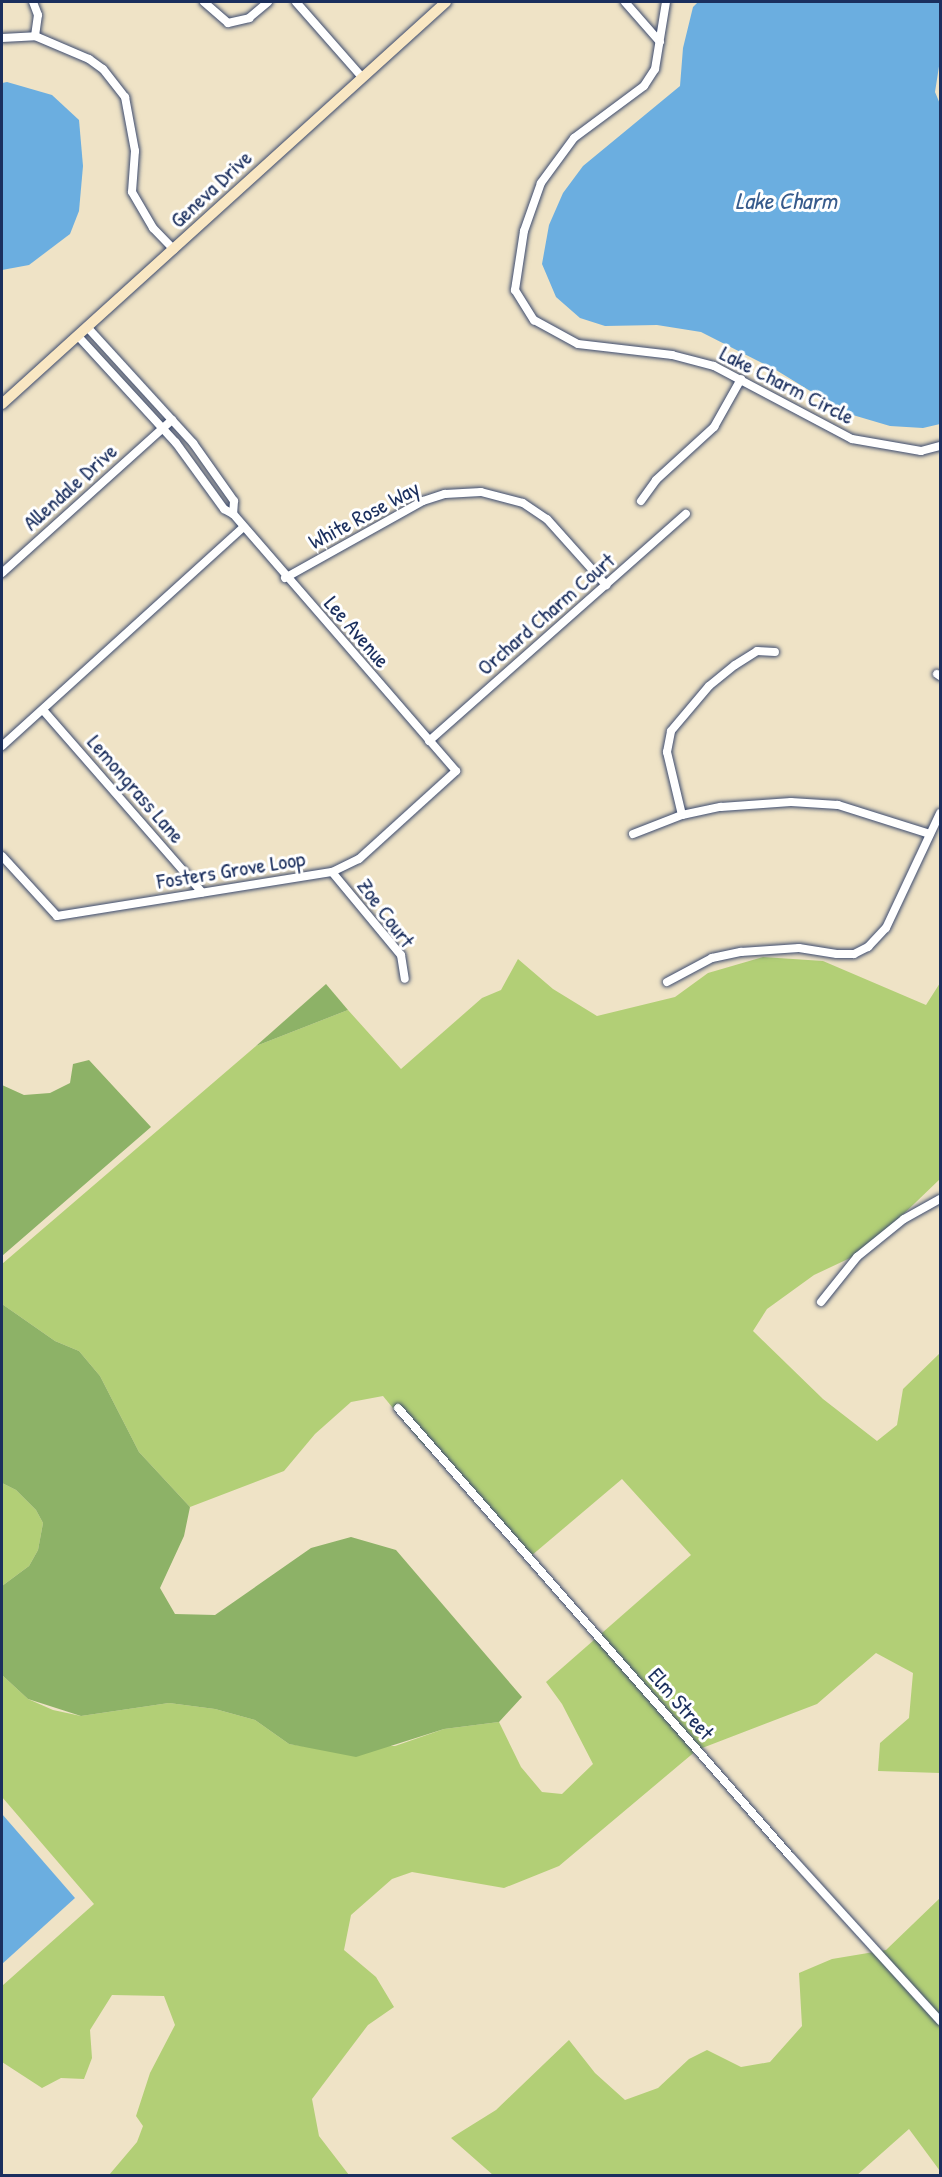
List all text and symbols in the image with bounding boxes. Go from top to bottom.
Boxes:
street label: Geneva Drive [165,145,257,233]
water label: Lake Charm [735,187,837,215]
street label: Lake Charm Circle [716,340,858,430]
street label: Allendale Drive [18,438,122,536]
street label: White Rose Way [304,475,424,555]
street label: Orchard Charm Court [472,547,620,681]
street label: Lee Avenue [319,591,395,673]
street label: Lemongrass Lane [82,729,190,849]
street label: Fosters Grove Loop [155,845,307,895]
street label: Zoe Court [352,873,420,953]
street label: Elm Street [643,1663,719,1745]

